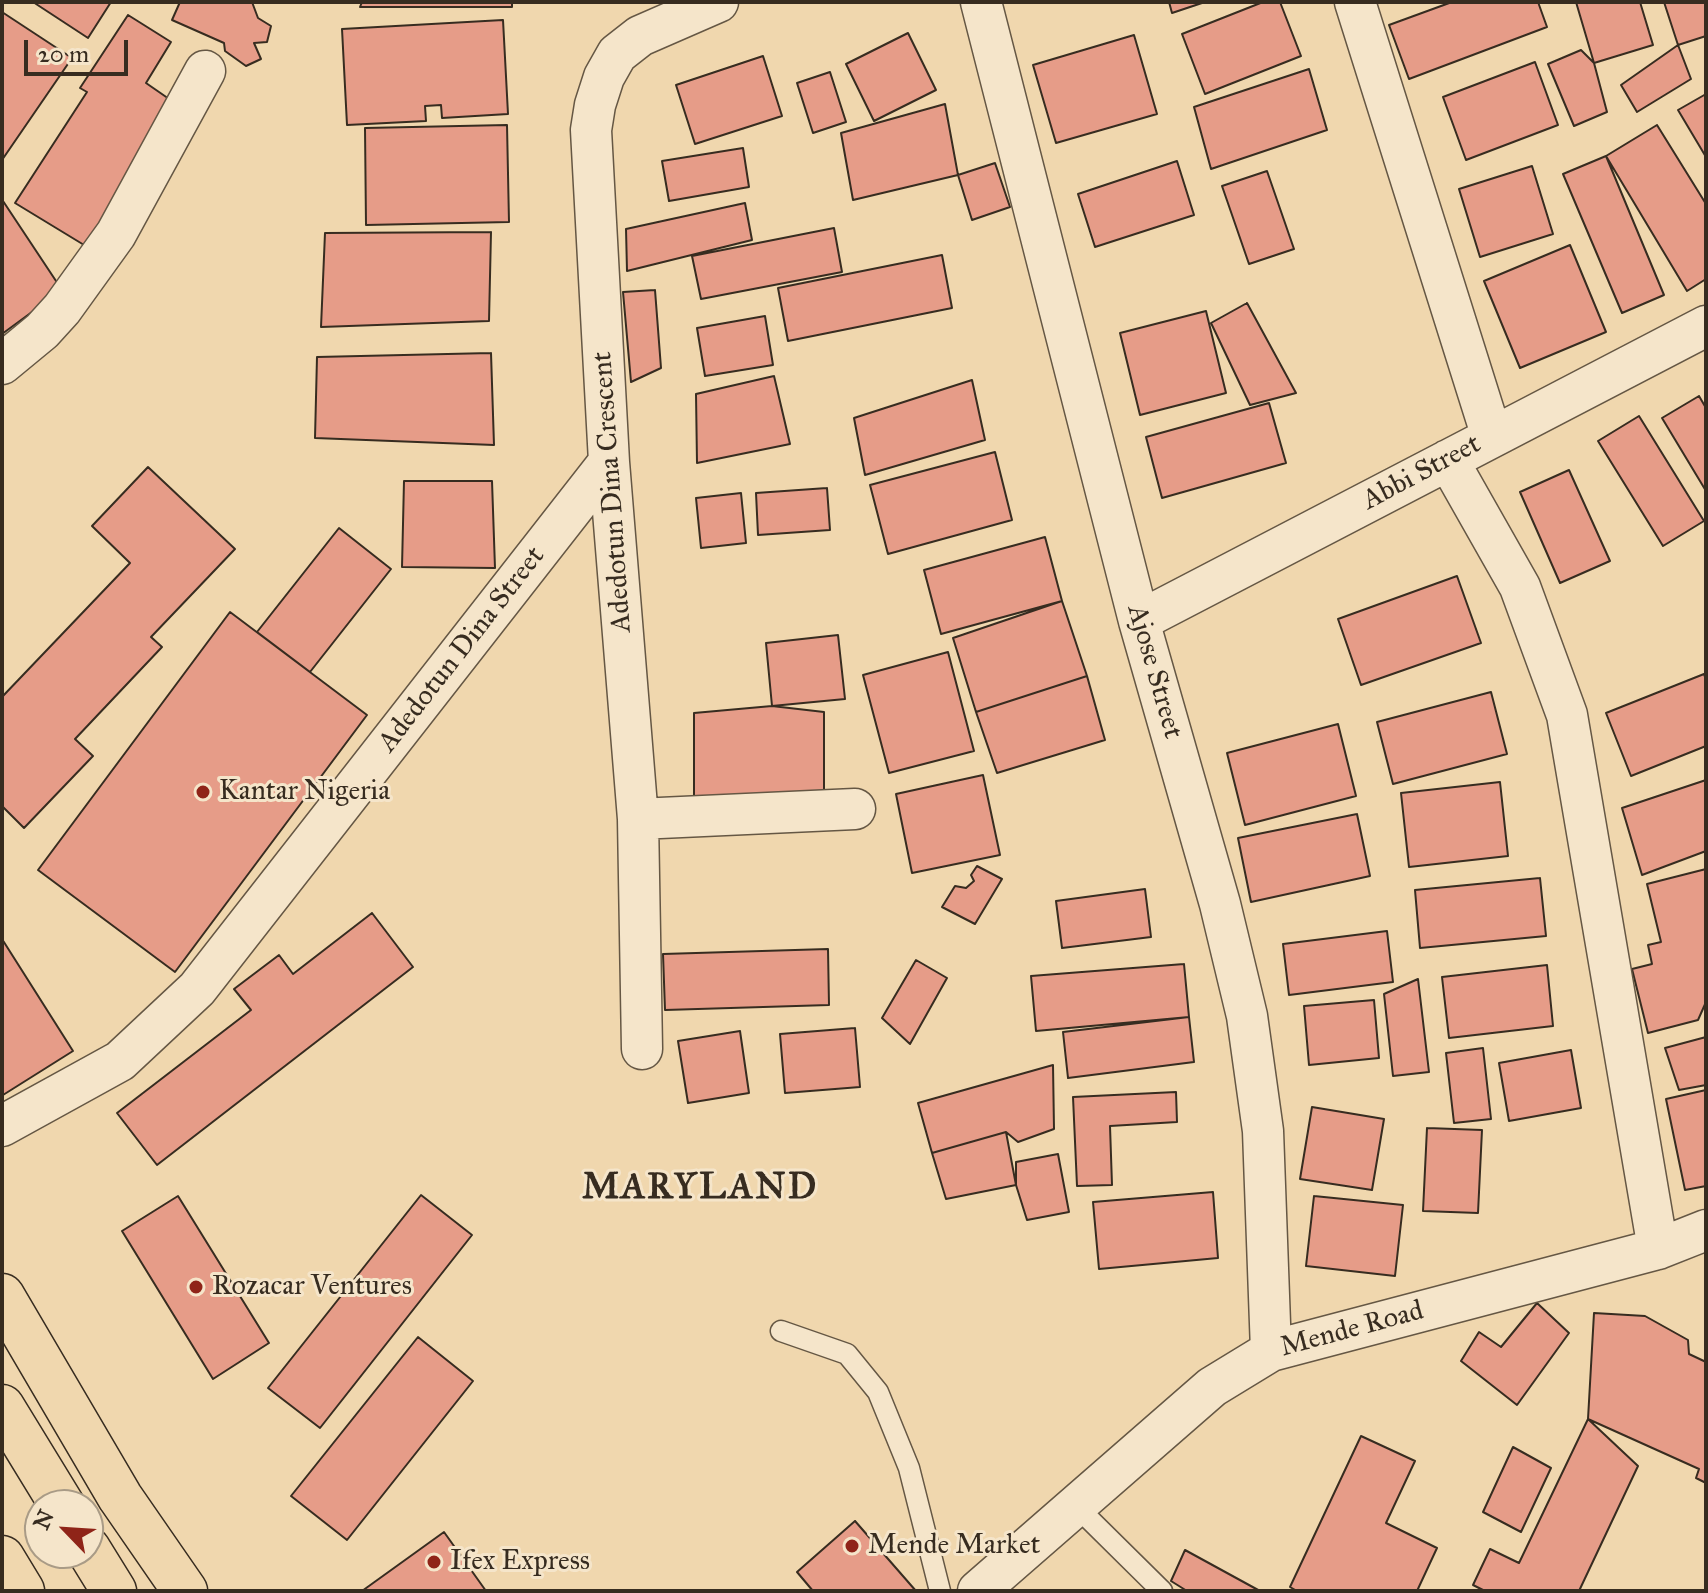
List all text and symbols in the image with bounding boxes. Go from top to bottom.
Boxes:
scale bar [28,24,132,74]
text: 20 m [38,39,89,69]
street label: Adedotun Dina Crescent [586,351,640,633]
street label: Abbi Street [1357,428,1487,518]
street label: Adedotun Dina Street [371,541,553,759]
street label: Ajose Street [1119,601,1189,743]
place label: Kantar Nigeria [219,775,390,809]
marker: Kantar Nigeria [194,783,212,801]
district label: MARYLAND [582,1167,818,1211]
place label: Rozacar Ventures [212,1270,412,1304]
marker: Rozacar Ventures [187,1278,205,1296]
street label: Mende Road [1277,1295,1427,1365]
north arrow [24,1489,104,1569]
text: N [27,1505,60,1534]
place label: Mende Market [868,1529,1040,1563]
marker: Mende Market [843,1537,861,1555]
place label: Ifex Express [450,1545,590,1579]
marker: Ifex Express [425,1553,443,1571]

